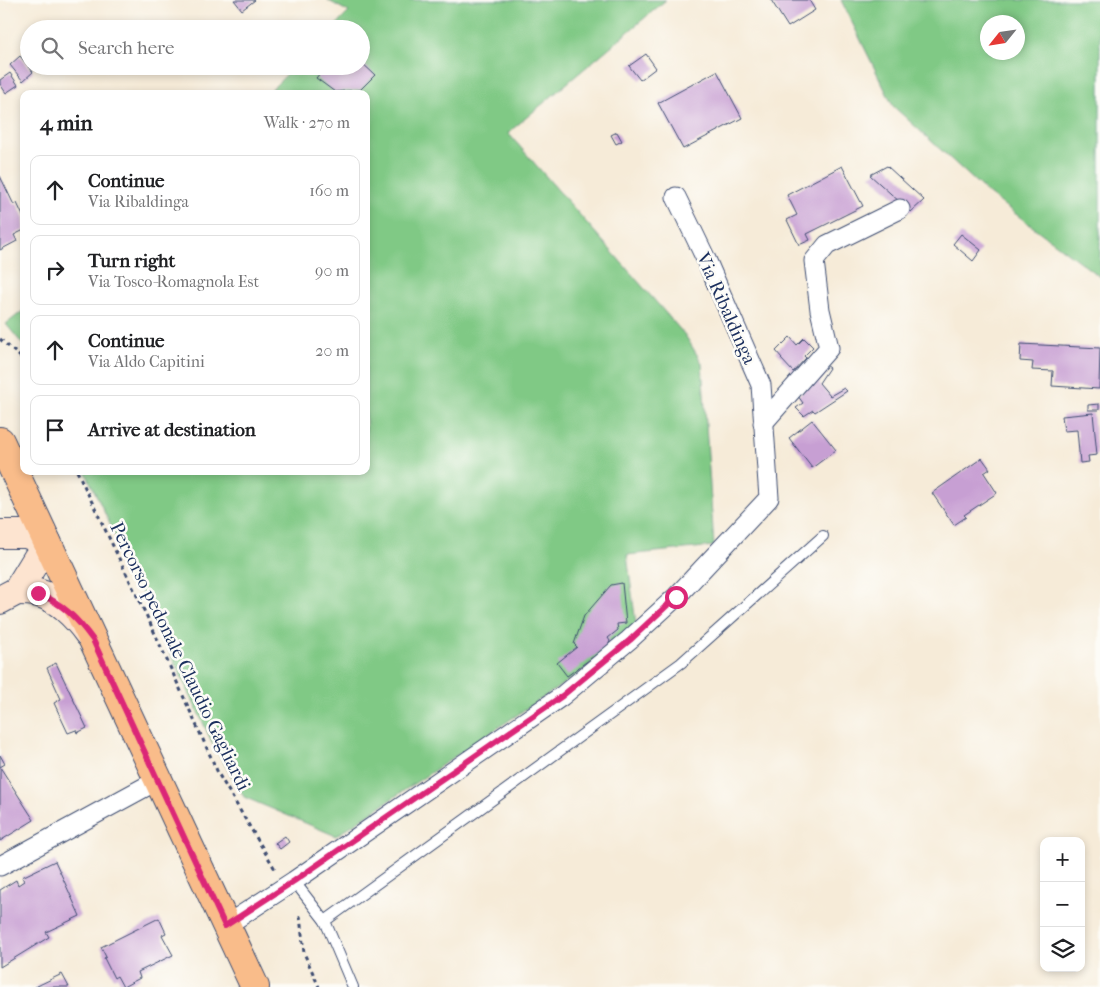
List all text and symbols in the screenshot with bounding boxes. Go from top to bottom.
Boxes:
north arrow [980,15,1025,60]
search box [20,20,370,75]
icon: search [38,34,66,62]
text: Search here [78,37,174,59]
text: 4 min [40,111,93,135]
text: Walk · 270 m [264,113,350,132]
text: Continue [88,170,164,192]
icon: ahead [41,176,69,204]
text: 160 m [309,181,349,200]
text: Via Ribaldinga [88,192,189,211]
street label: Via Ribaldinga [691,248,761,368]
text: Turn right [88,250,175,272]
icon: right [41,256,69,284]
text: 90 m [315,261,349,280]
text: Via Tosco-Romagnola Est [88,272,259,291]
text: Continue [88,330,164,352]
icon: ahead [41,336,69,364]
text: 20 m [315,341,349,360]
text: Via Aldo Capitini [88,352,205,371]
icon: arrive [41,416,69,444]
text: Arrive at destination [88,419,256,441]
street label: Percorso pedonale Claudio Gagliardi [105,519,255,795]
route end [27,582,50,605]
route start [665,586,688,609]
map controls [1040,837,1085,972]
button: + [1040,837,1085,882]
button: − [1040,882,1085,927]
button: layers [1040,927,1085,972]

